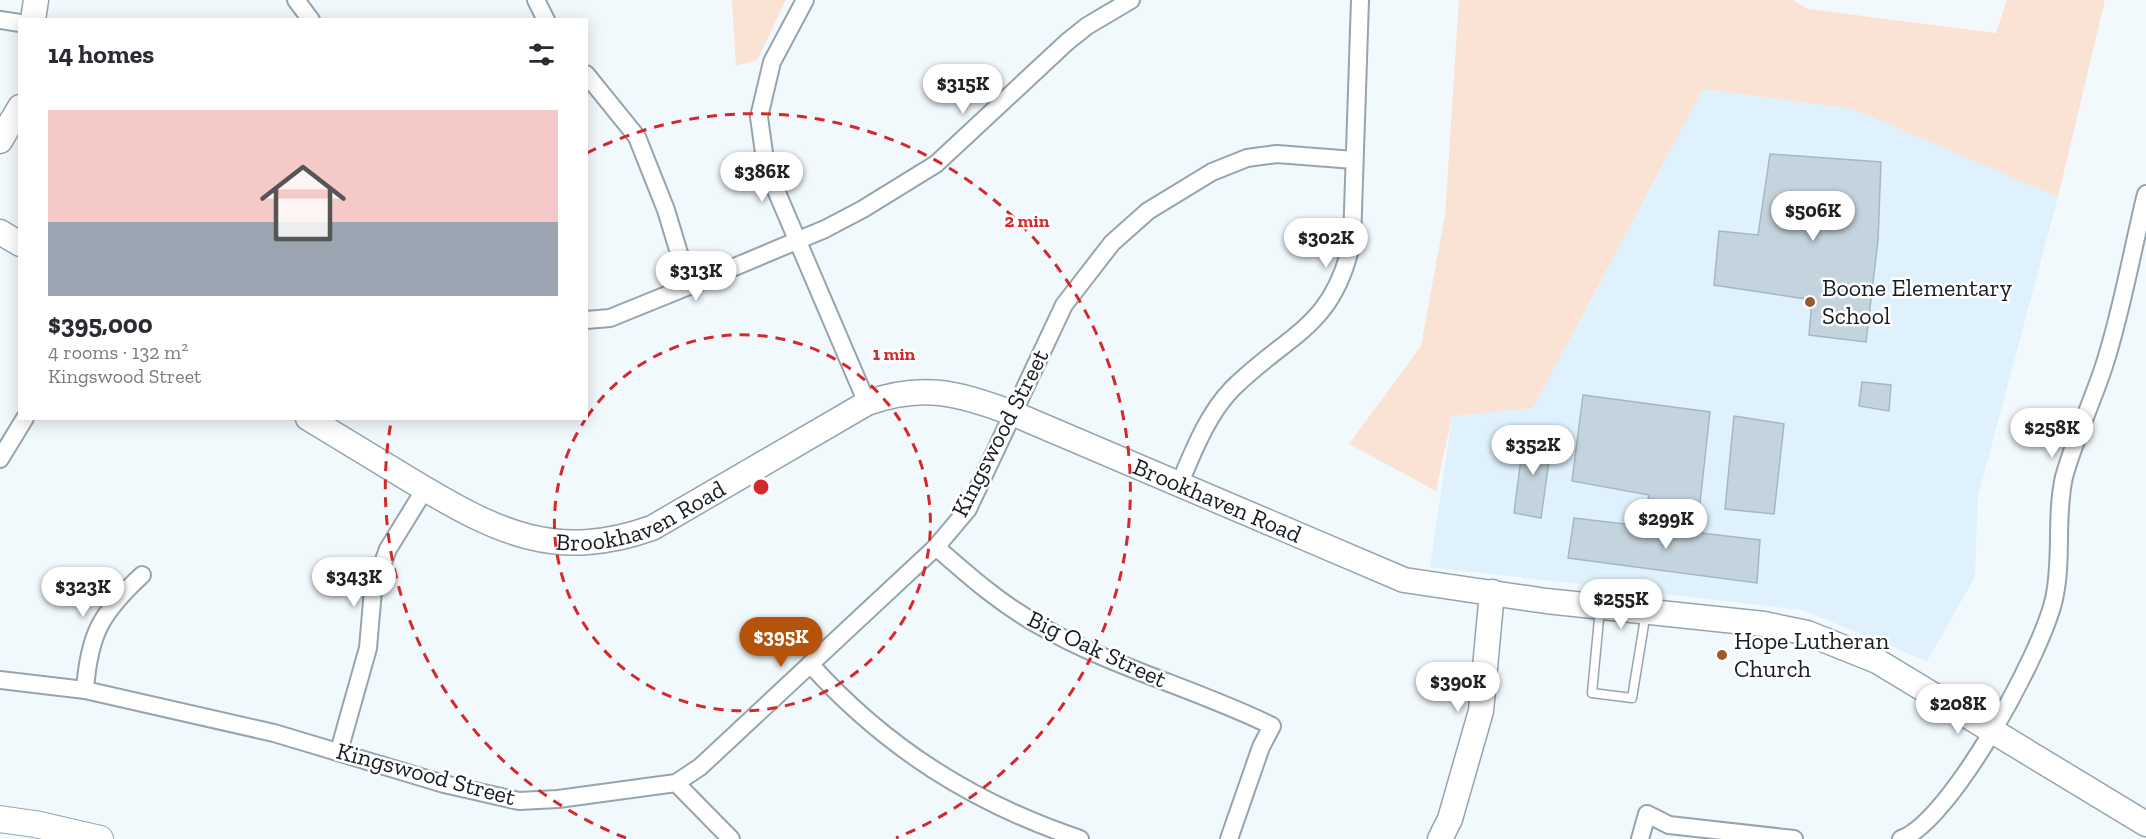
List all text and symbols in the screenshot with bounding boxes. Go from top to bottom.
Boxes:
text: 14 homes [48,38,154,70]
icon: filters [525,38,558,71]
pin: $315K [921,64,1005,115]
text: $315K [937,71,989,95]
icon: home [249,149,357,257]
pin: $386K [720,152,804,203]
text: $386K [734,159,790,183]
pin: $506K [1771,191,1855,242]
text: $506K [1785,198,1841,222]
text: 2 min [1005,210,1050,232]
pin: $302K [1284,218,1368,269]
text: $302K [1298,225,1354,249]
pin: $313K [654,251,738,302]
text: $313K [670,258,722,282]
place label: Boone Elementary School [1822,273,2013,330]
marker: Boone Elementary School [1803,295,1817,309]
text: $395,000 [48,308,153,340]
text: 4 rooms · 132 m² [48,340,188,364]
text: 1 min [873,343,916,365]
street label: Kingswood Street [945,344,1054,521]
text: Kingswood Street [48,364,201,388]
pin: $258K [2010,408,2094,459]
text: $258K [2024,415,2080,439]
pin: $352K [1491,425,1575,476]
text: $352K [1505,432,1561,456]
street label: Brookhaven Road [1129,451,1306,549]
street label: Brookhaven Road [555,474,730,557]
centre of rings [751,477,771,497]
pin: $299K [1624,499,1708,550]
text: $299K [1638,506,1694,530]
pin: $343K [312,557,396,608]
text: $343K [326,564,382,588]
pin: $323K [41,567,125,618]
text: $323K [55,574,111,598]
pin: $255K [1579,579,1663,630]
text: $255K [1594,586,1648,610]
street label: Big Oak Street [1023,604,1171,693]
pin: $395K [739,617,823,668]
text: $395K [753,624,809,648]
place label: Hope Lutheran Church [1734,626,1889,683]
marker: Hope Lutheran Church [1715,648,1729,662]
pin: $390K [1416,662,1500,713]
text: $390K [1430,669,1486,693]
pin: $208K [1916,684,2000,735]
text: $208K [1930,691,1986,715]
street label: Kingswood Street [333,736,519,811]

